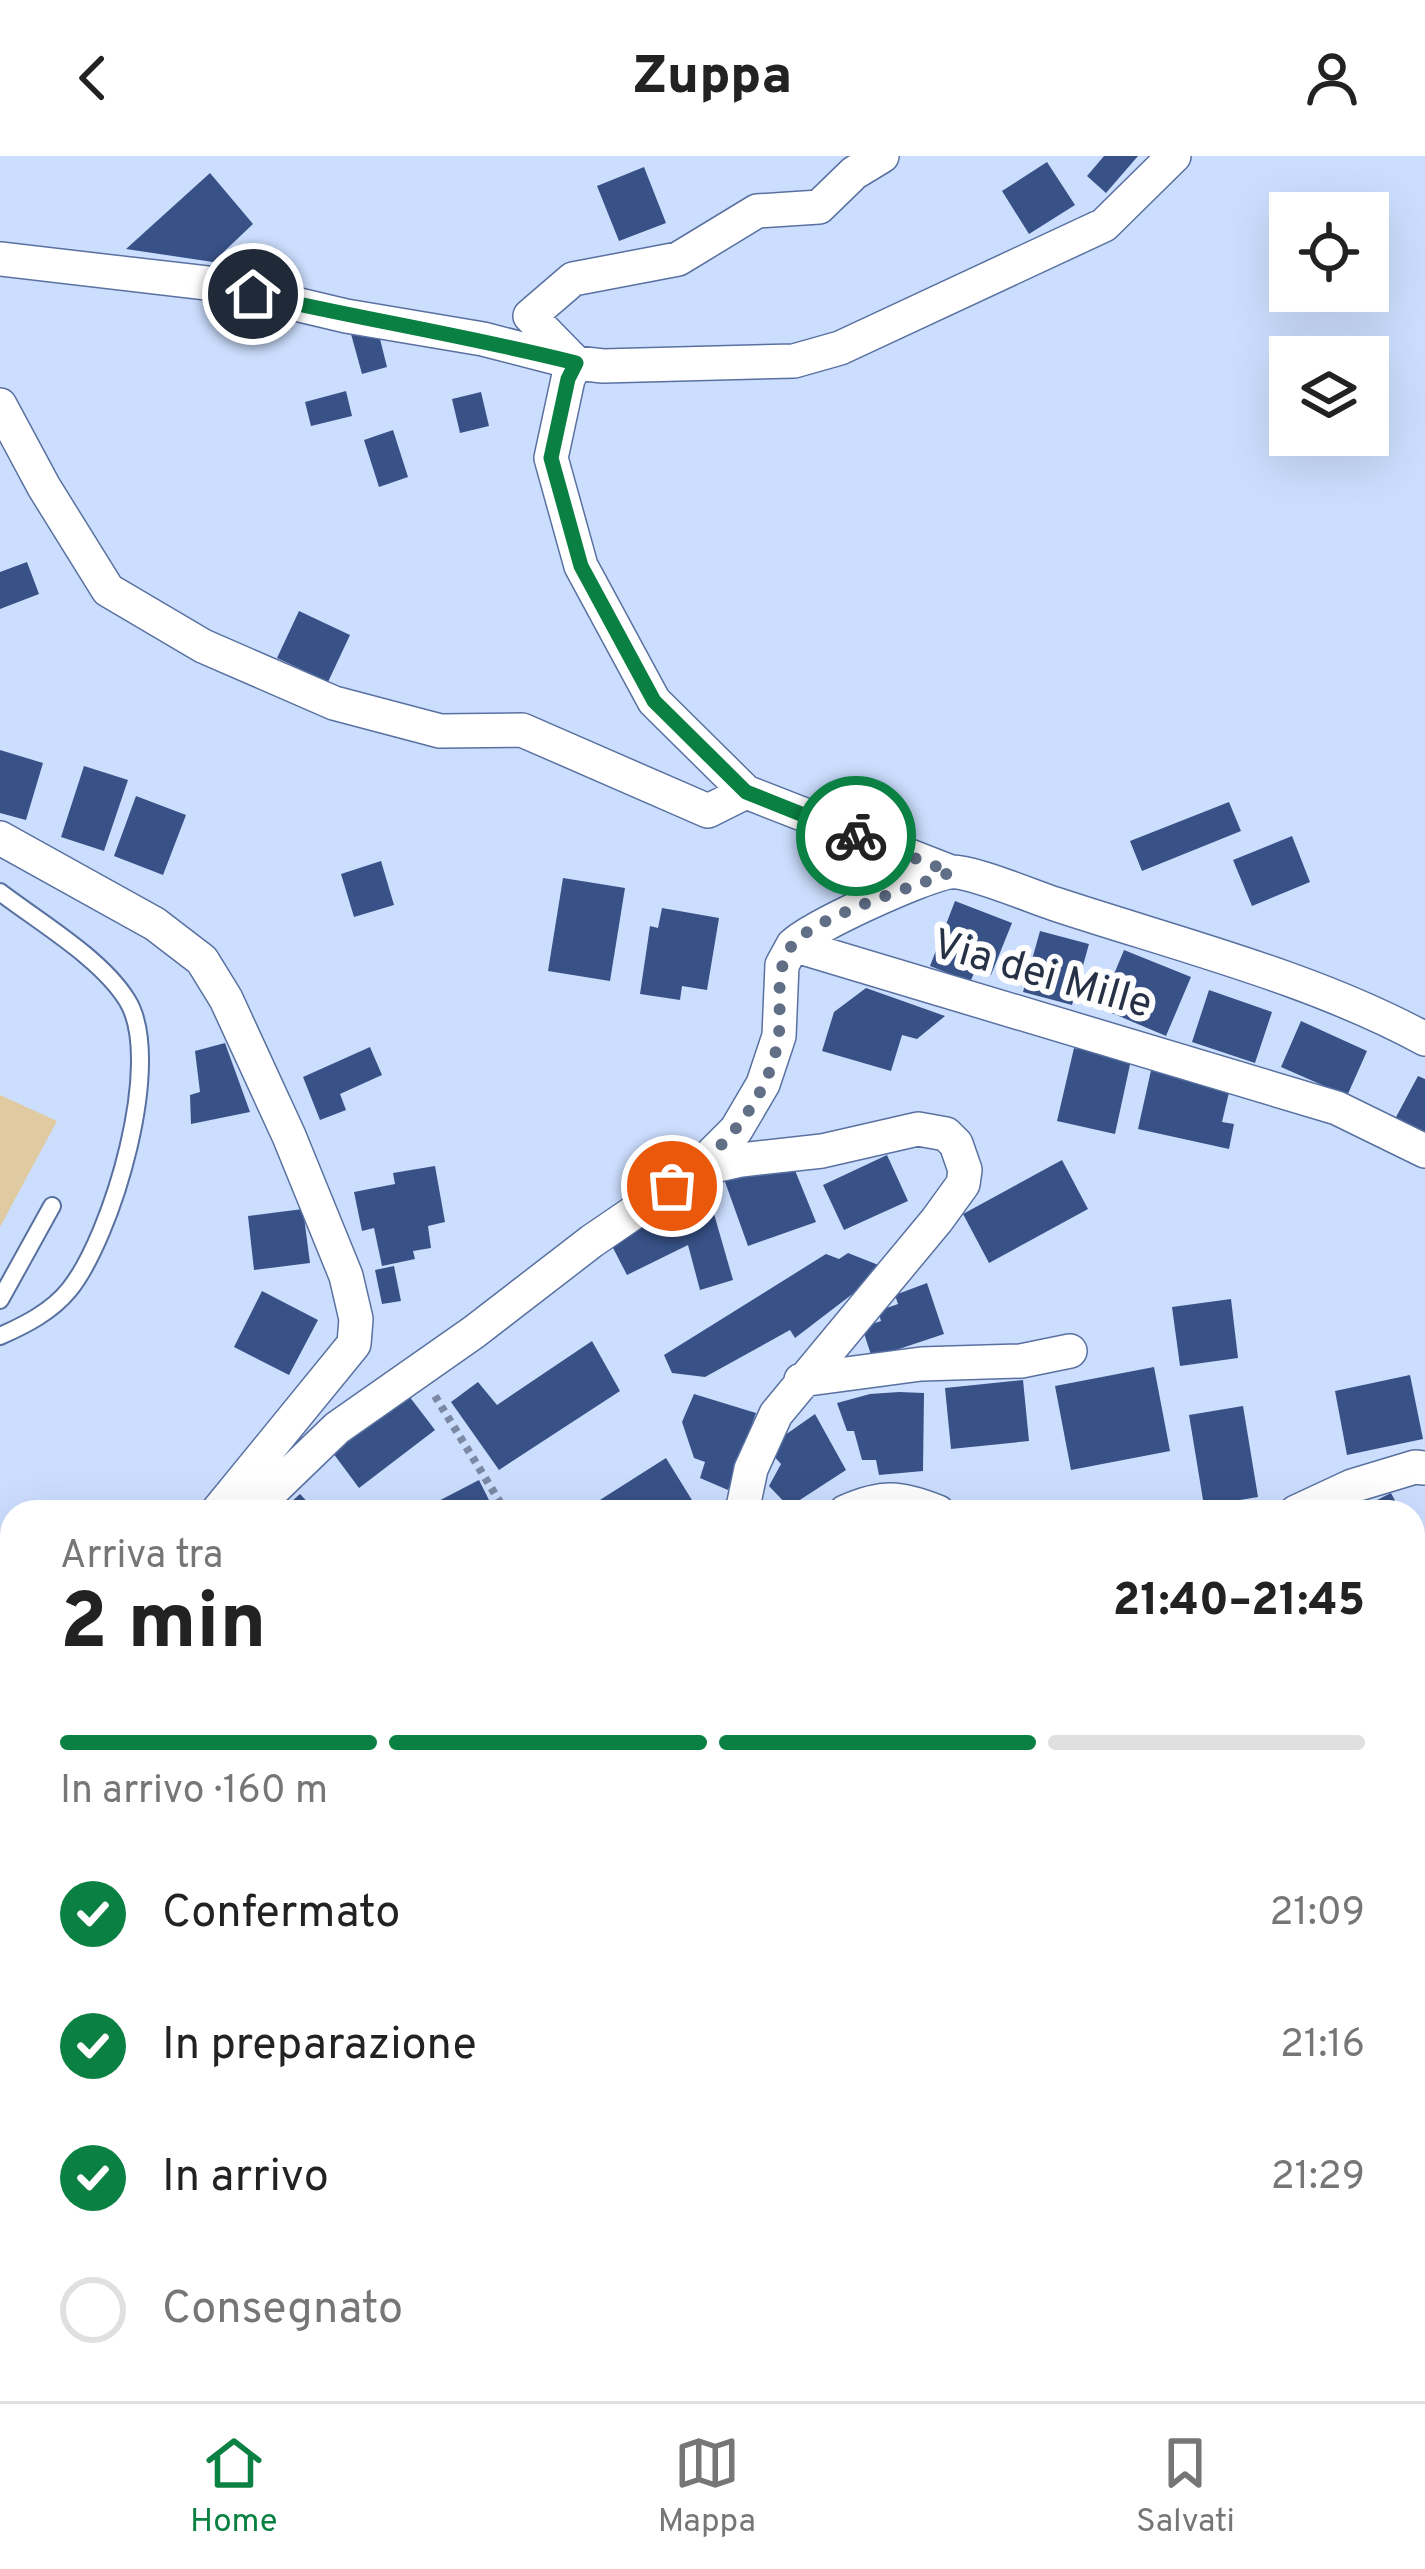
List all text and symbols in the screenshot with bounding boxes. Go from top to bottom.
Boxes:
text: Zuppa [633,44,792,113]
icon: back [60,45,126,111]
icon: person [1299,45,1365,111]
map controls [1269,192,1389,456]
button: locate [1269,192,1389,312]
pin [202,243,304,345]
icon: home [220,261,286,327]
button: layers [1269,336,1389,456]
courier [796,776,916,896]
icon: bike [823,803,889,869]
street label: Via dei Mille [926,920,1158,1033]
pin [621,1135,723,1237]
icon: bag [639,1153,705,1219]
text: Arriva tra [60,1533,223,1582]
text: 21:40–21:45 [1113,1574,1365,1631]
text: 2 min [60,1577,266,1676]
text: In arrivo · 160 m [60,1768,328,1817]
icon: check [60,1881,126,1947]
text: Confermato [162,1886,400,1943]
text: 21:09 [1269,1890,1365,1939]
icon: check [60,2013,126,2079]
text: In preparazione [162,2018,477,2075]
text: 21:16 [1280,2022,1365,2071]
icon: check [60,2145,126,2211]
text: In arrivo [162,2150,329,2207]
text: 21:29 [1271,2154,1365,2203]
text: Consegnato [162,2282,403,2339]
tab: Home [190,2430,278,2544]
tab: Mappa [658,2430,756,2544]
tab: Salvati [1136,2430,1235,2544]

